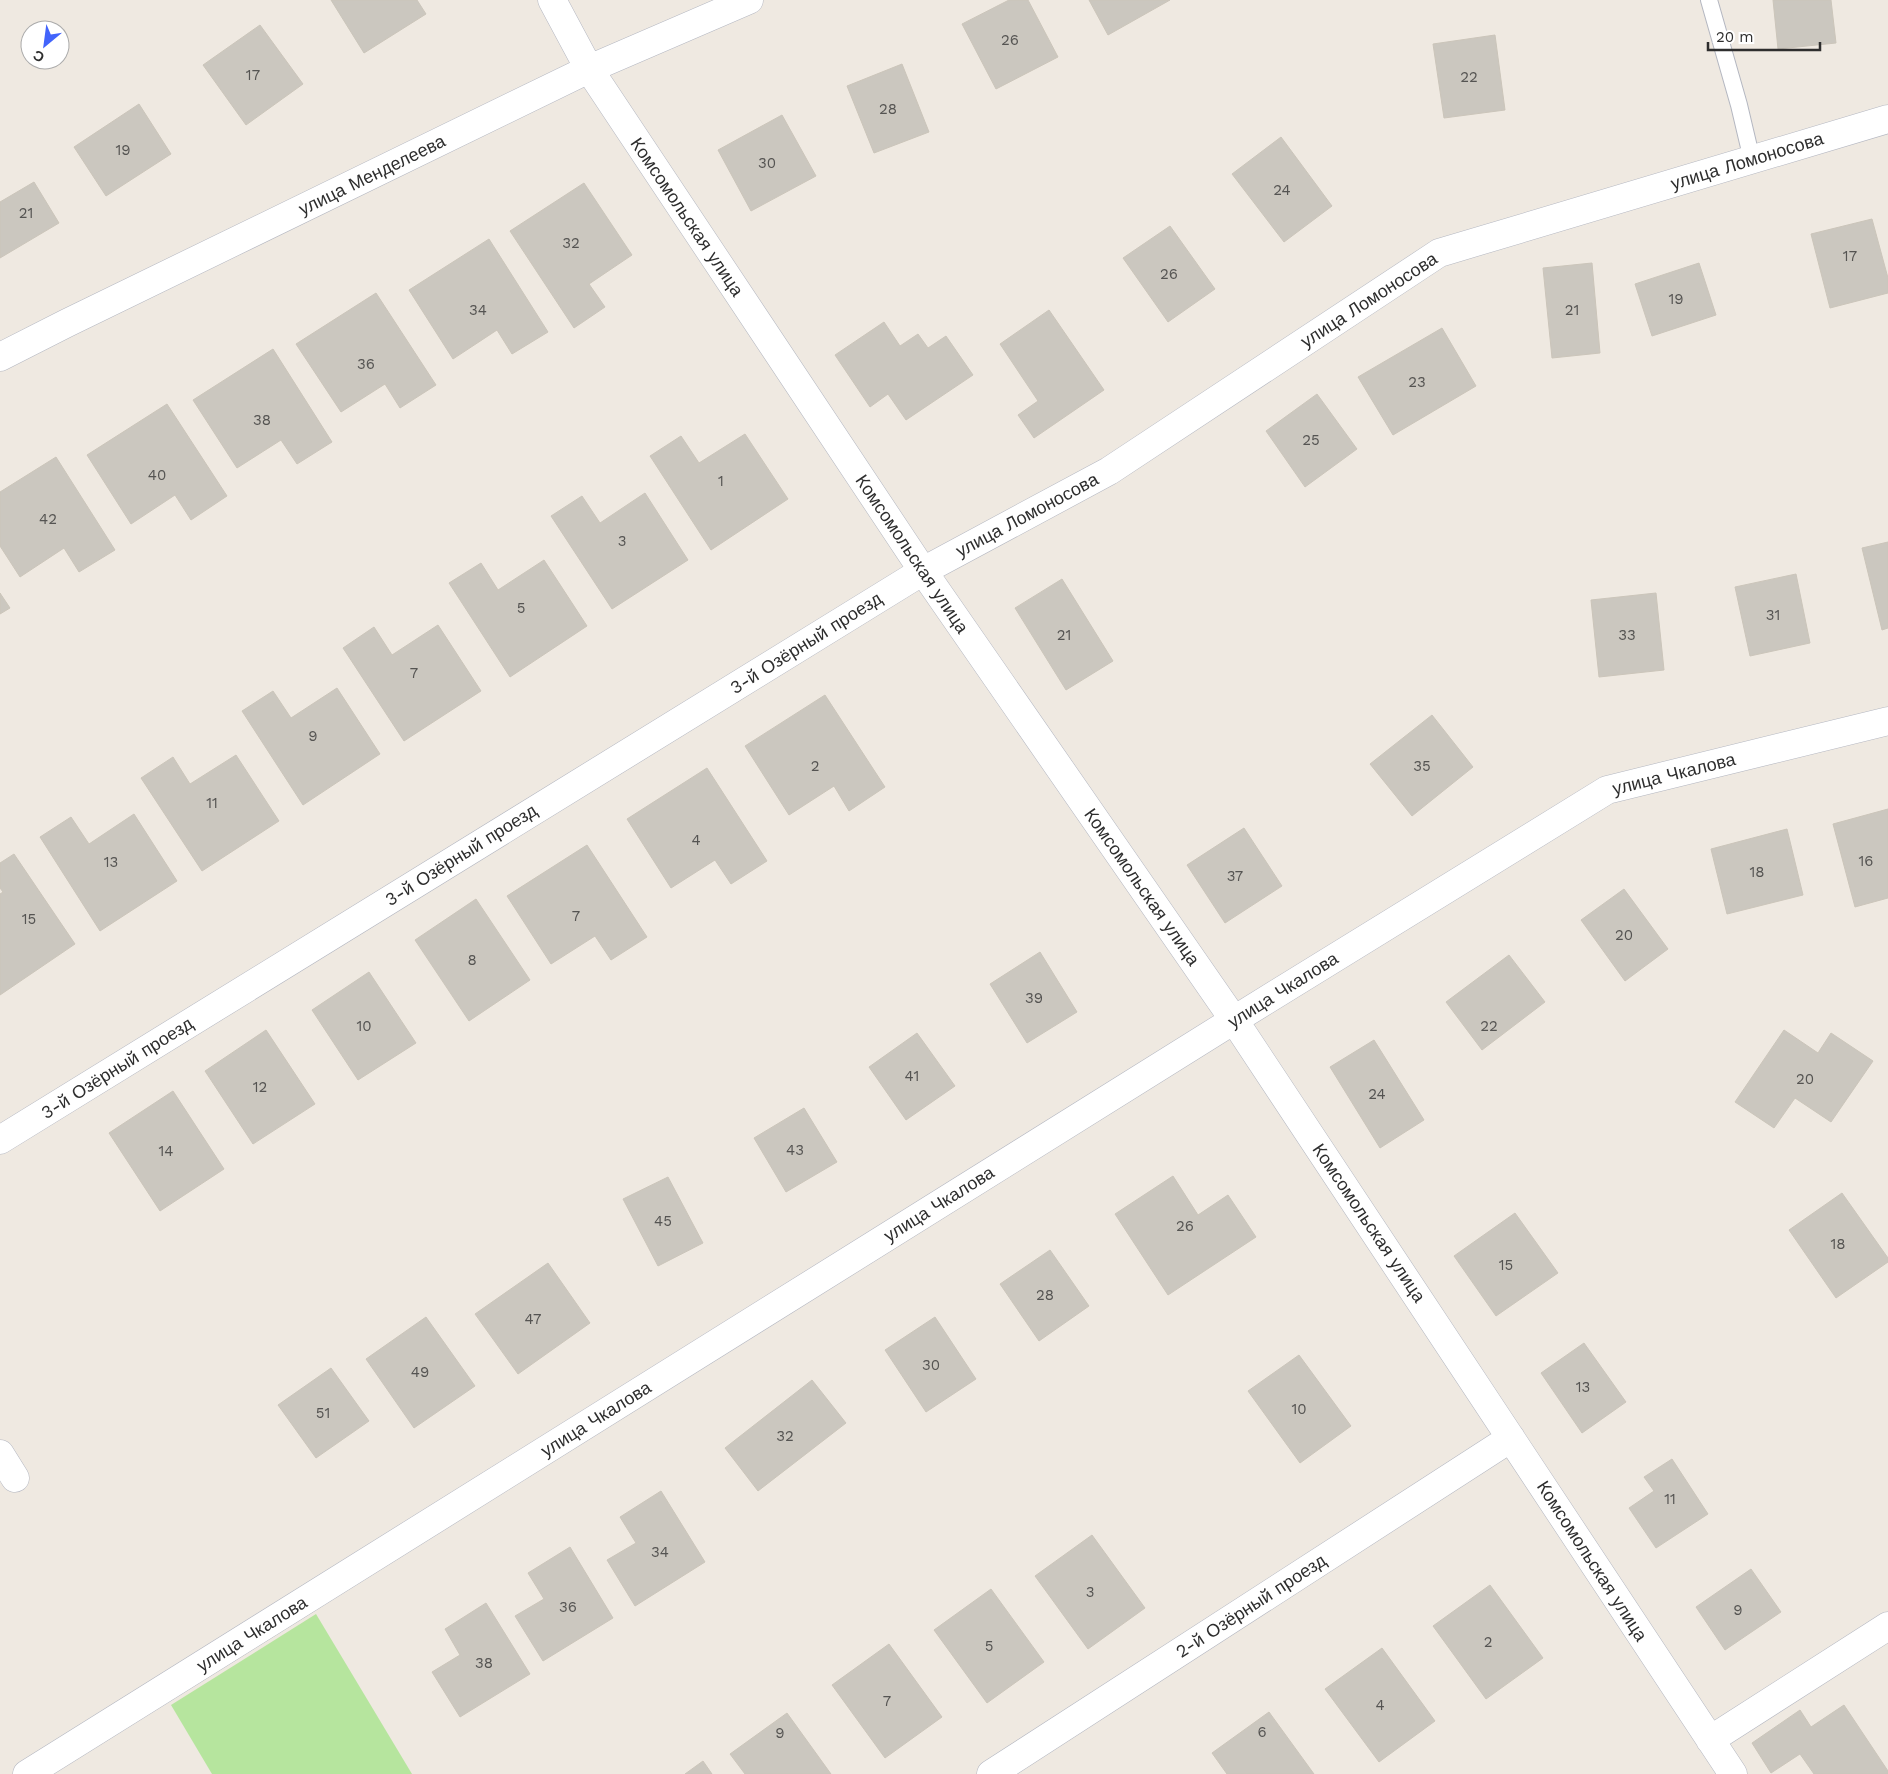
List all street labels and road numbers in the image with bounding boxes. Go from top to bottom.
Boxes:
street label: улица Ломоносова [1668,127,1827,194]
street label: улица Менделеева [295,129,449,219]
street label: Комсомольская улица [627,133,749,301]
street label: улица Ломоносова [1297,247,1442,352]
street label: улица Ломоносова [952,468,1102,561]
street label: Комсомольская улица [852,470,974,638]
street label: 3-й Озёрный проезд [726,587,886,698]
street label: улица Чкалова [1610,748,1738,799]
street label: 3-й Озёрный проезд [381,799,541,910]
street label: Комсомольская улица [1080,804,1205,970]
street label: улица Чкалова [1224,947,1343,1032]
street label: 3-й Озёрный проезд [37,1012,197,1123]
street label: Комсомольская улица [1309,1139,1431,1307]
street label: улица Чкалова [880,1161,999,1246]
street label: улица Чкалова [537,1376,656,1461]
street label: Комсомольская улица [1533,1477,1653,1646]
street label: 2-й Озёрный проезд [1172,1549,1330,1662]
street label: улица Чкалова [193,1591,312,1676]

